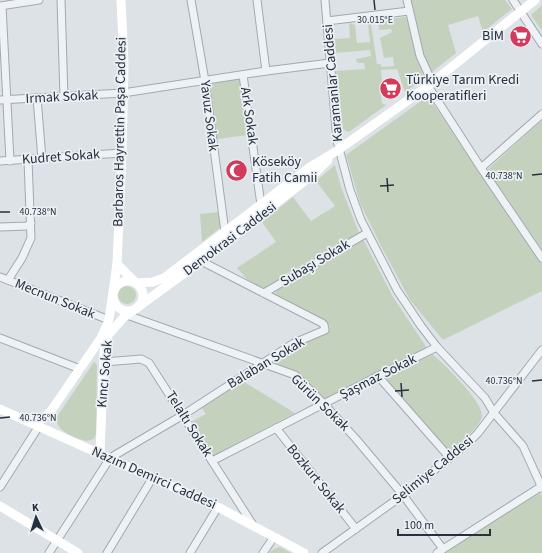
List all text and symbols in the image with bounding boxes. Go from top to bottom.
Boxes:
text: 30.015°E [357,13,393,27]
street label: Karamanlar Caddesi [318,23,348,143]
supermarket icon: BİM [507,23,533,49]
place label: BİM [482,26,504,46]
street label: Barbaros Hayrettin Paşa Caddesi [108,37,132,227]
place label: Türkiye Tarım Kredi Kooperatifleri [406,70,519,106]
supermarket icon: Türkiye Tarım Kredi Kooperatifleri [378,75,404,101]
street label: Yavuz Sokak [195,78,223,153]
street label: Irmak Sokak [25,85,99,109]
street label: Ark Sokak [235,86,263,146]
street label: Kudret Sokak [21,144,101,170]
place label: Köseköy Fatih Camii [252,152,317,188]
mosque icon: Köseköy Fatih Camii [223,157,249,183]
text: 40.738°N [485,169,523,183]
street label: Demokrasi Caddesi [179,197,281,281]
text: 40.738°N [19,205,57,219]
street label: Subaşı Sokak [277,234,353,292]
street label: Mecnun Sokak [12,274,98,324]
street label: Balaban Sokak [224,332,308,394]
street label: Kıncı Sokak [92,339,118,409]
street label: Şaşmaz Sokak [336,349,420,405]
street label: Gürün Sokak [286,370,354,436]
text: 40.736°N [485,374,523,388]
street label: Telaltı Sokak [161,387,217,461]
text: 40.736°N [19,411,57,425]
street label: Selimiye Caddesi [388,431,478,509]
street label: Bozkurt Sokak [282,440,350,518]
street label: Nazım Demirci Caddesi [88,441,220,515]
north arrow [16,497,56,537]
text: K [31,500,39,515]
scale bar [398,511,490,537]
text: 100 m [404,517,434,534]

